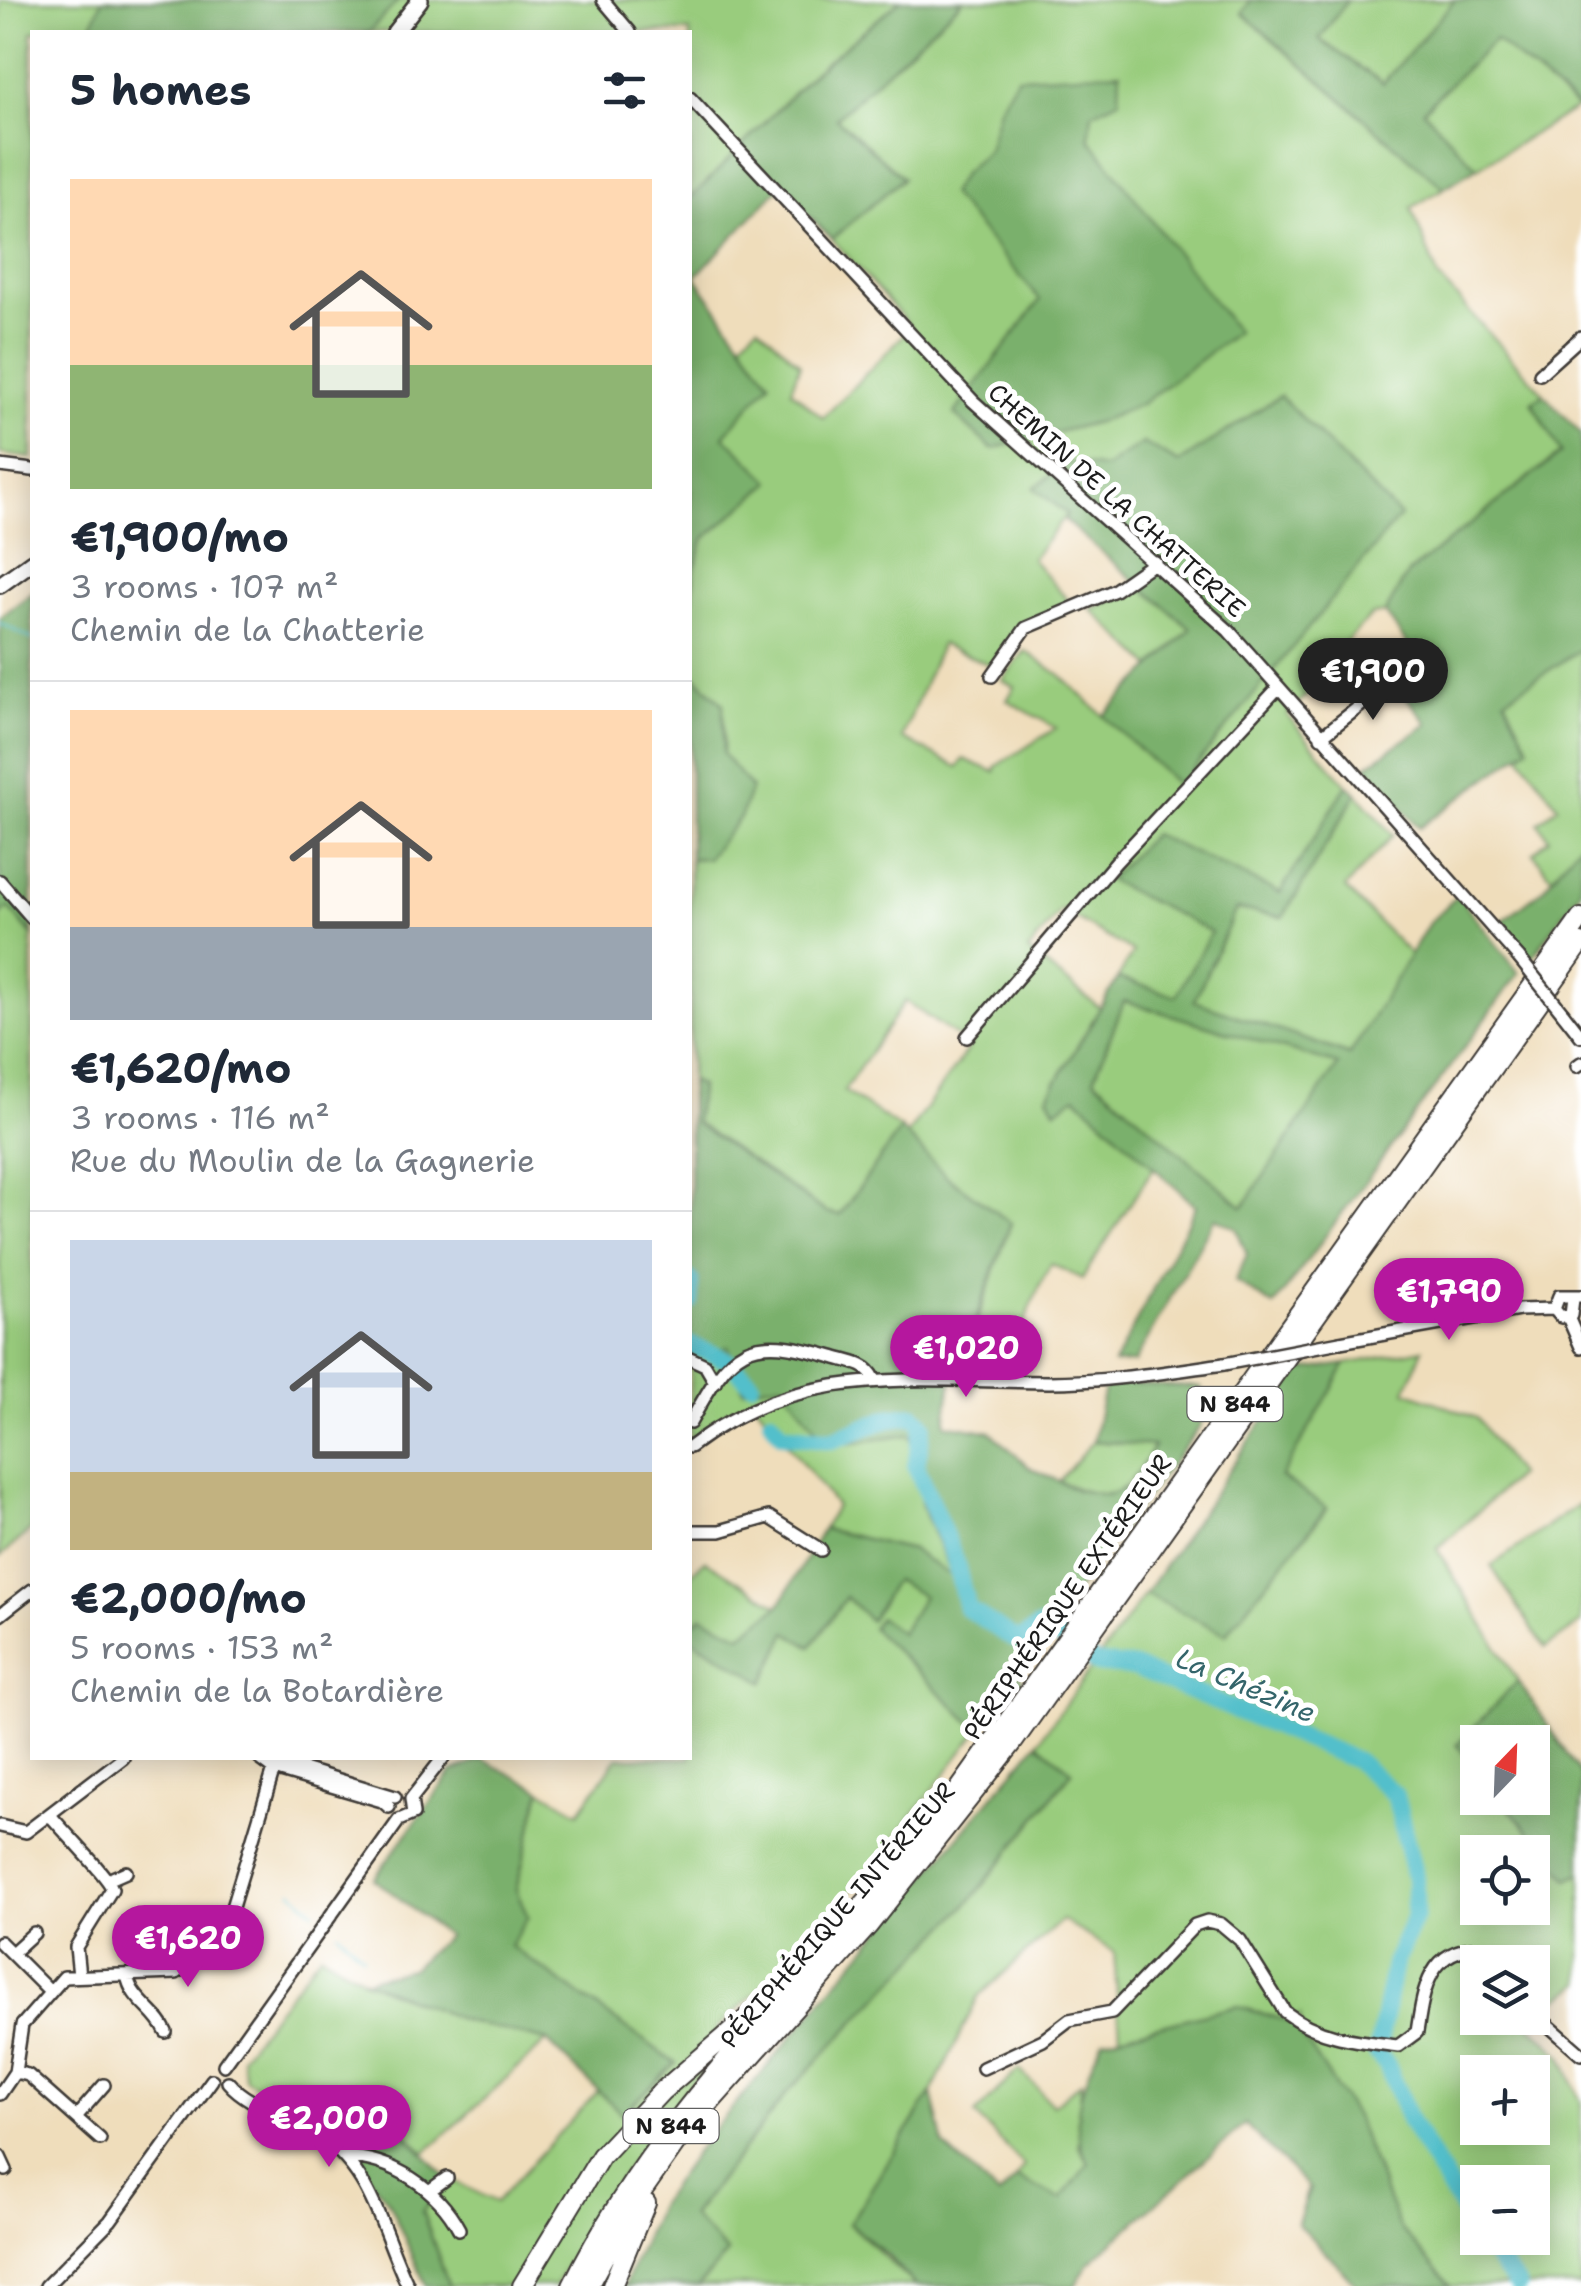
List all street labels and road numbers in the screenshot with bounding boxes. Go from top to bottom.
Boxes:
street label: CHEMIN DE LA CHATTERIE [981,375,1253,625]
road number: N 844 [1188,1387,1282,1421]
street label: PÉRIPHÉRIQUE EXTÉRIEUR [955,1447,1179,1747]
street label: PÉRIPHÉRIQUE INTÉRIEUR [712,1775,962,2055]
road number: N 844 [624,2109,718,2143]

